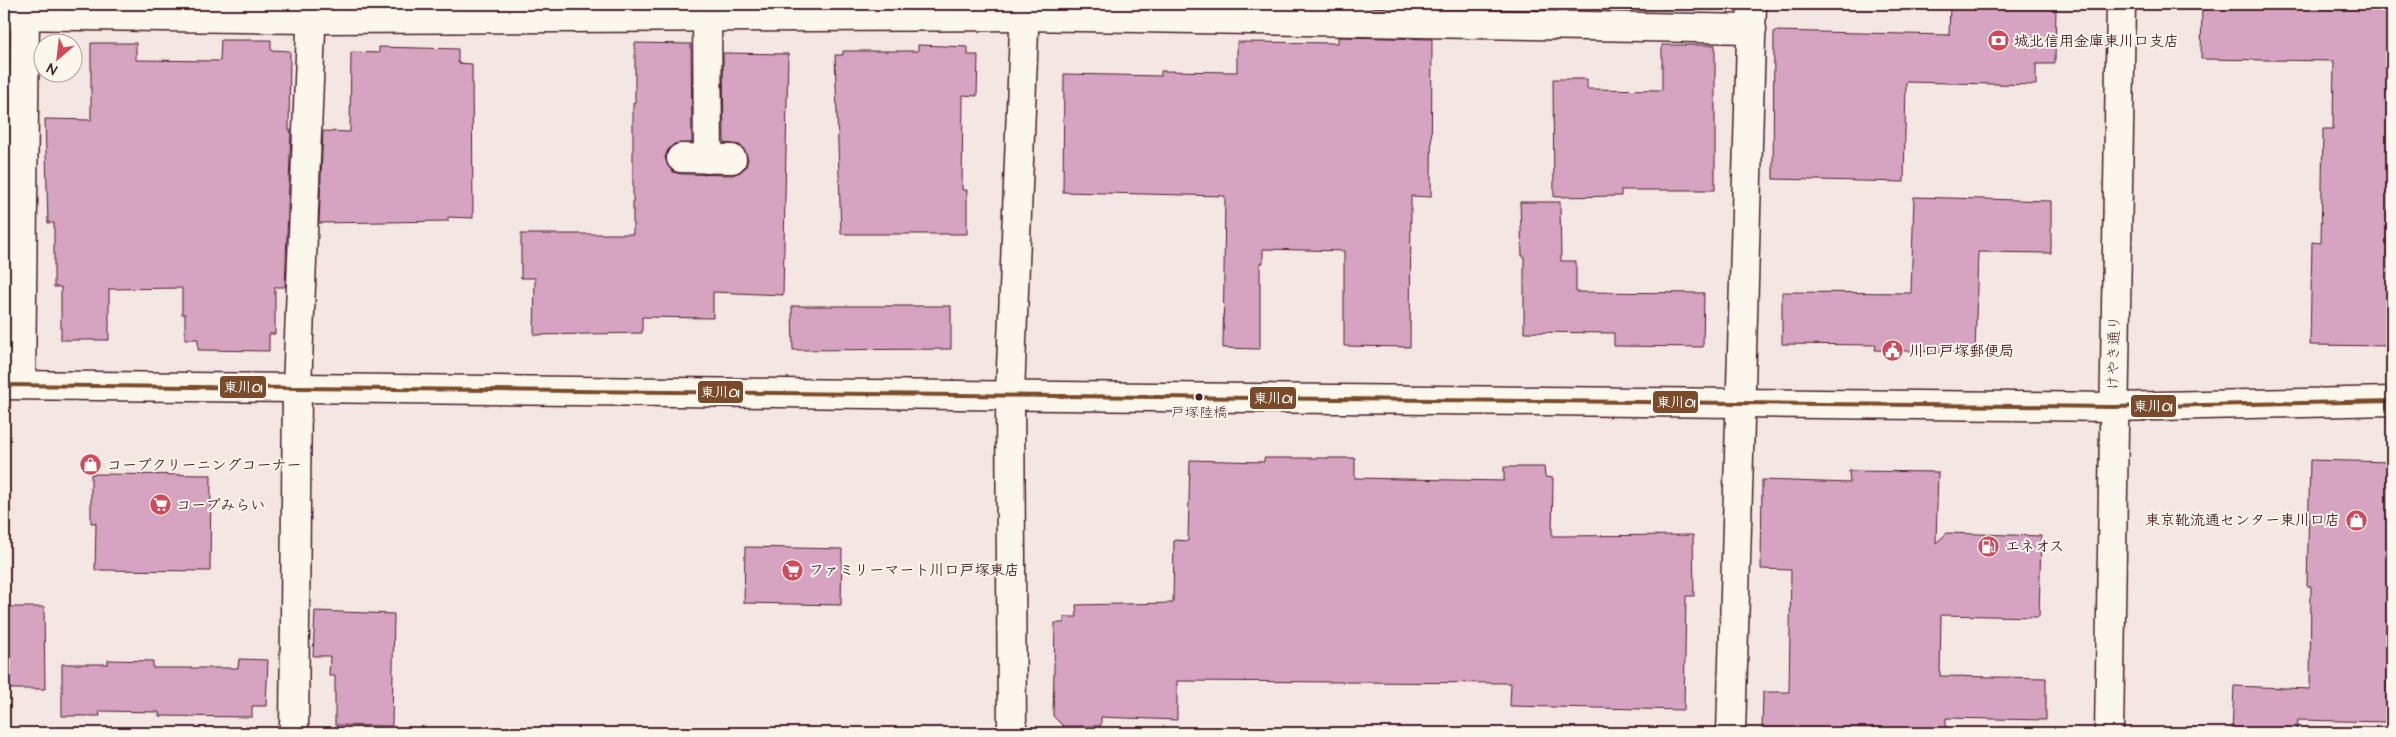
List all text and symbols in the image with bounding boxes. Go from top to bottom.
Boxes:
bank icon: 城北信用金庫東川口支店 [1986,29,2010,53]
place label: 城北信用金庫東川口支店 [2014,31,2179,52]
north arrow [32,32,82,82]
text: N [44,58,61,79]
street label: けやき通り [2103,315,2125,391]
public building icon: 川口戸塚郵便局 [1881,339,1905,363]
place label: 川口戸塚郵便局 [1909,341,2014,362]
line badge: 東川01 [219,375,267,399]
text: 東川01 [224,378,263,398]
line badge: 東川01 [697,380,744,404]
text: 東川01 [701,383,740,403]
line badge: 東川01 [1249,386,1297,410]
text: 東川01 [1254,389,1293,409]
line badge: 東川01 [1652,390,1699,414]
marker: 戸塚陸橋 [1194,392,1204,402]
text: 東川01 [1657,393,1696,413]
line badge: 東川01 [2130,394,2177,418]
text: 東川01 [2134,397,2173,417]
place label: 戸塚陸橋 [1171,403,1227,423]
shop icon: コープクリーニングコーナー [79,453,103,477]
place label: コープクリーニングコーナー [107,455,301,476]
supermarket icon: コープみらい [148,493,172,517]
place label: コープみらい [176,495,265,516]
shop icon: 東京靴流通センター東川口店 [2344,508,2368,532]
place label: 東京靴流通センター東川口店 [2145,510,2340,531]
fuel station icon: エネオス [1977,534,2001,558]
place label: エネオス [2005,536,2064,557]
supermarket icon: ファミリーマート川口戸塚東店 [781,558,805,582]
place label: ファミリーマート川口戸塚東店 [809,560,1020,581]

